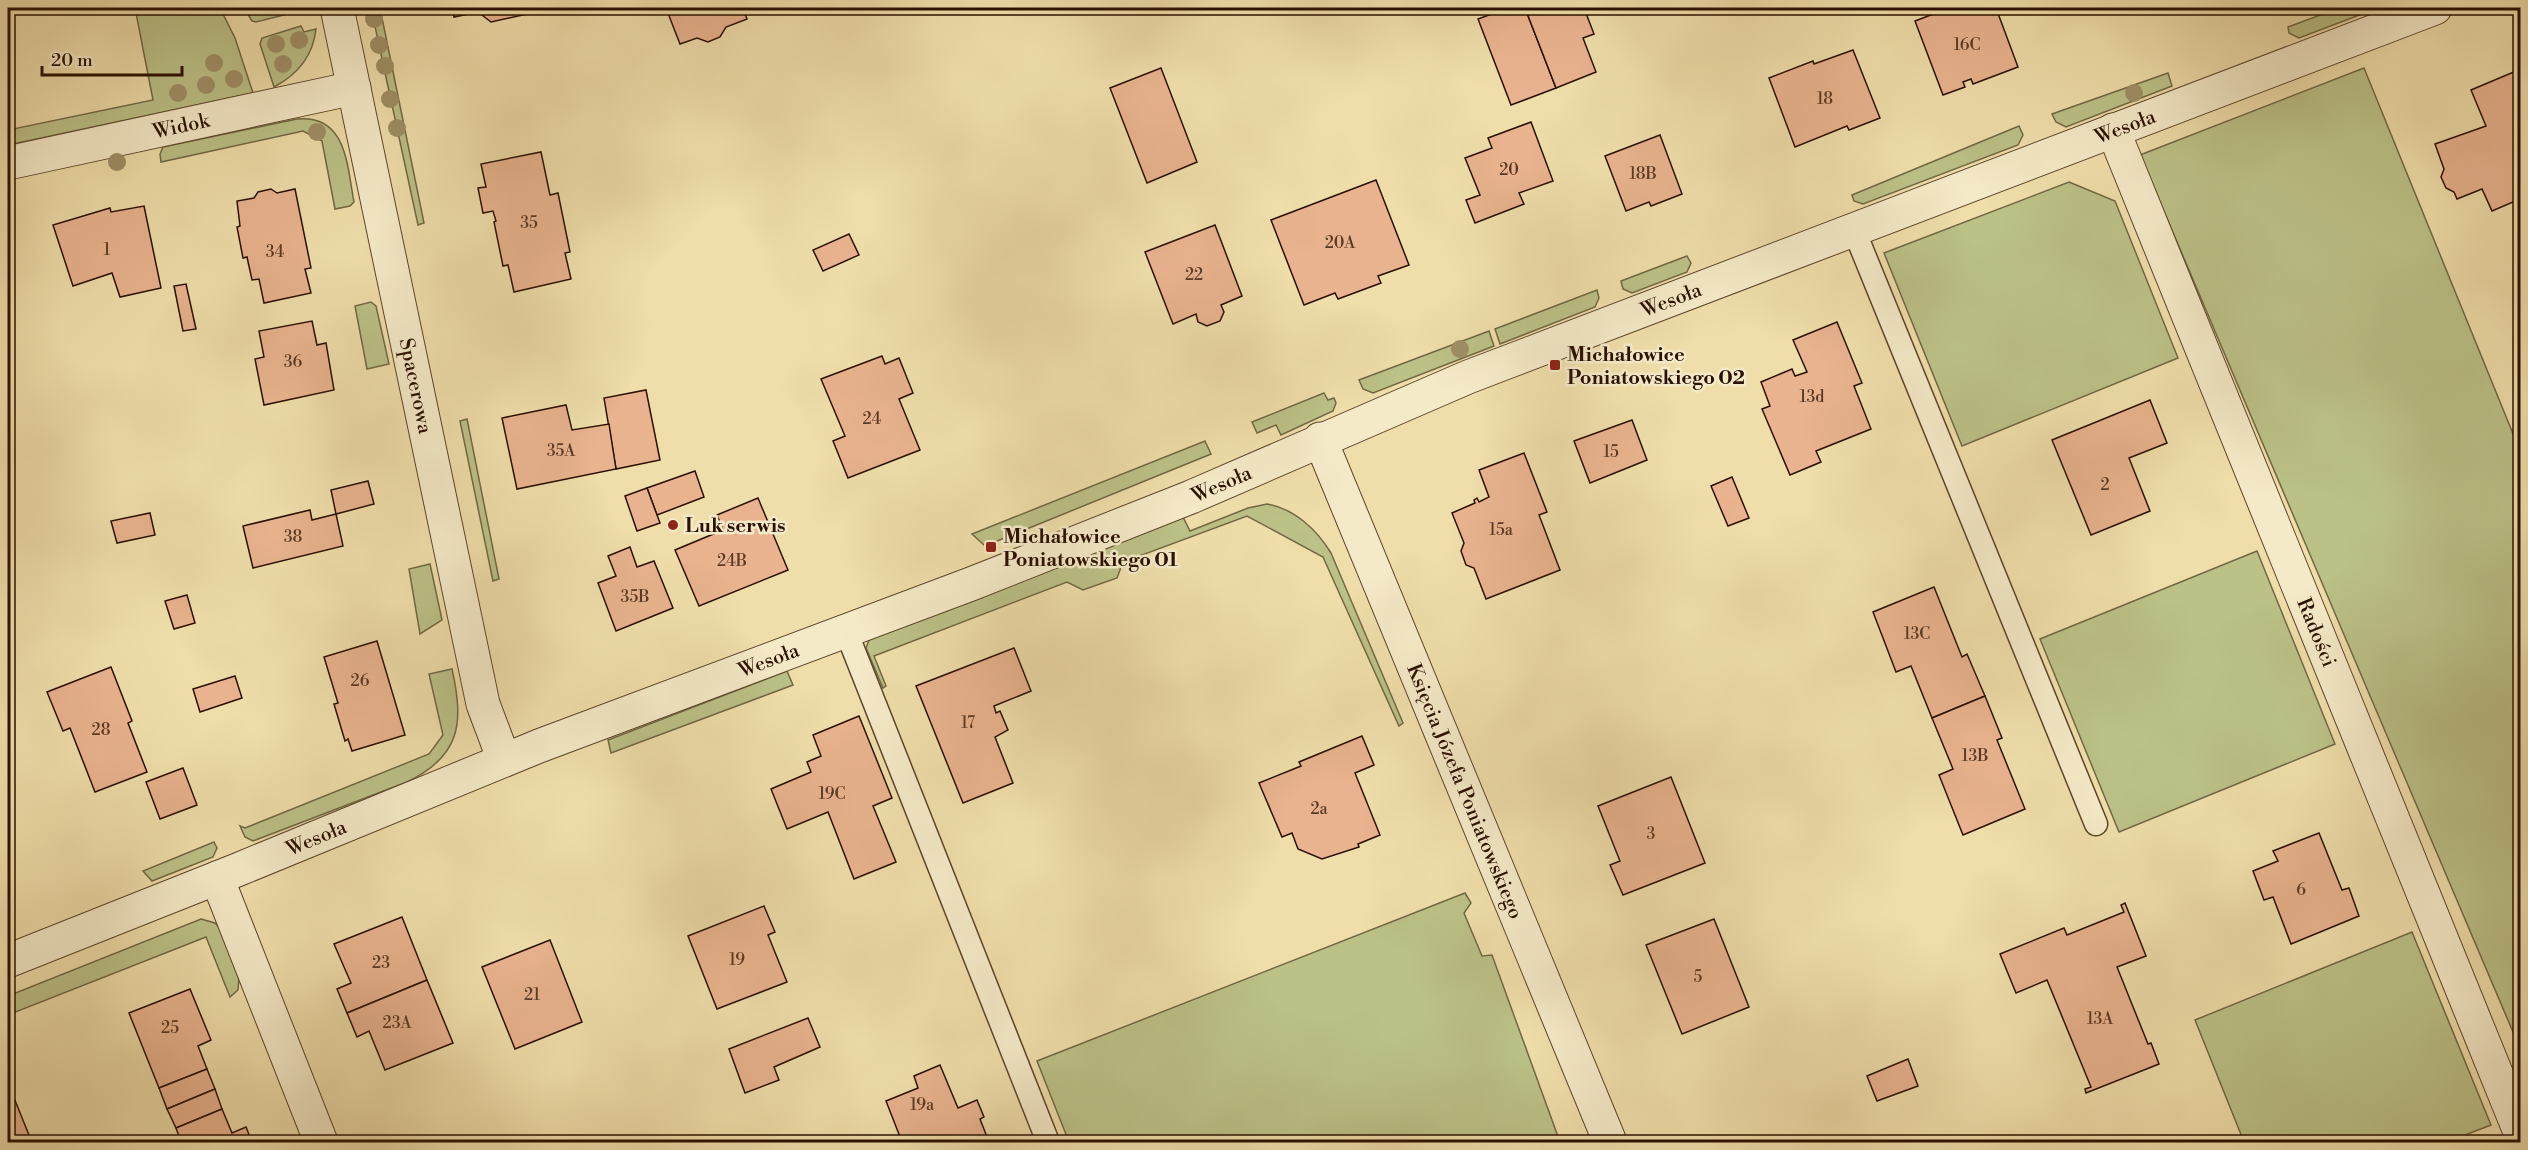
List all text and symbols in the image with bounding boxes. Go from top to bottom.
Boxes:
house number: 16C [1953,35,1981,55]
scale bar [42,39,182,77]
text: 20 m [51,49,93,72]
house number: 18 [1817,89,1833,109]
street label: Wesoła [2091,104,2160,151]
street label: Widok [150,108,213,145]
house number: 20 [1499,160,1519,180]
house number: 18B [1629,164,1657,184]
house number: 35 [520,213,538,233]
house number: 20A [1325,233,1356,253]
house number: 1 [104,240,111,260]
house number: 34 [266,242,285,262]
house number: 22 [1185,265,1203,285]
street label: Wesoła [1637,278,1706,324]
street label: Spacerowa [393,336,437,437]
place label: Michałowice Poniatowskiego 02 [1567,343,1745,391]
house number: 36 [284,352,303,372]
marker: Michałowice Poniatowskiego 02 [1548,358,1562,372]
house number: 13d [1800,387,1824,407]
house number: 24 [863,409,882,429]
house number: 35A [547,441,576,461]
house number: 15 [1603,442,1619,462]
street label: Wesoła [1187,461,1257,510]
house number: 2 [2100,475,2110,495]
place label: Luk serwis [685,514,786,539]
marker: Luk serwis [666,518,680,532]
house number: 15a [1489,520,1514,540]
place label: Michałowice Poniatowskiego 01 [1003,525,1178,573]
house number: 38 [284,527,303,547]
marker: Michałowice Poniatowskiego 01 [984,540,998,554]
house number: 24B [717,551,747,571]
house number: 35B [621,587,649,607]
street label: Radości [2290,594,2341,671]
house number: 13C [1904,624,1930,644]
street label: Wesoła [734,638,804,684]
street label: Księcia Józefa Poniatowskiego [1400,661,1528,923]
house number: 26 [351,671,370,691]
house number: 17 [961,713,975,733]
house number: 28 [92,720,111,740]
house number: 13B [1962,746,1988,766]
house number: 19C [818,784,846,804]
house number: 2a [1310,799,1329,819]
street label: Wesoła [282,815,351,863]
house number: 3 [1647,824,1656,844]
house number: 6 [2296,880,2306,900]
house number: 19 [729,950,745,970]
house number: 23 [372,953,390,973]
house number: 5 [1694,967,1703,987]
house number: 21 [524,985,540,1005]
house number: 13A [2087,1009,2114,1029]
house number: 23A [383,1013,412,1033]
house number: 25 [161,1018,179,1038]
house number: 19a [910,1095,935,1115]

